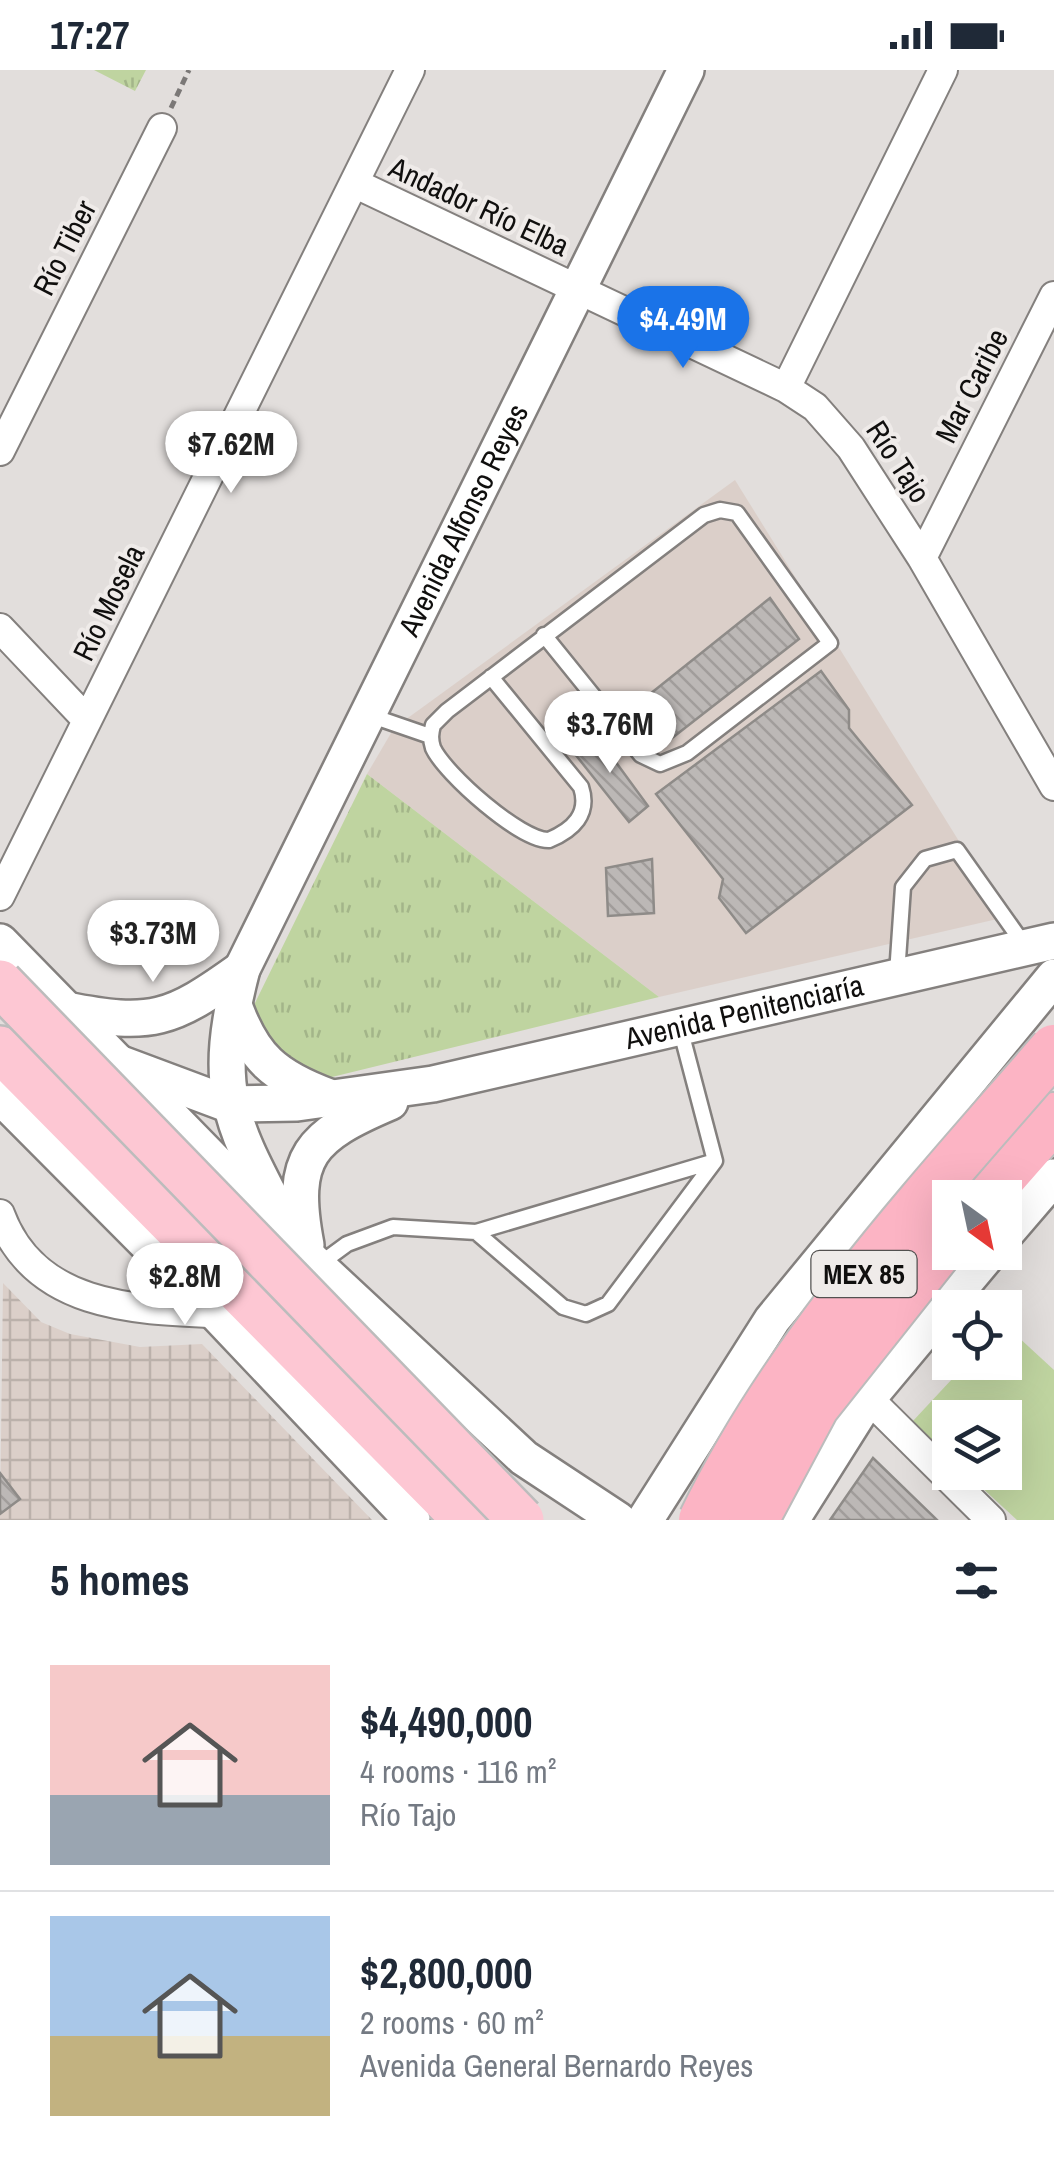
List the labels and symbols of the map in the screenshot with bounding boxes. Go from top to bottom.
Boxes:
street label: Andador Río Elba [382,147,576,265]
street label: Río Tiber [23,192,105,302]
pin: $4.49M [602,286,764,371]
street label: Mar Caribe [925,322,1017,449]
street label: Avenida Alfonso Reyes [388,397,537,643]
pin: $7.62M [150,411,312,496]
street label: Río Tajo [857,413,940,510]
street label: Río Mosela [63,538,153,667]
pin: $3.76M [529,691,691,776]
pin: $3.73M [72,900,234,985]
street label: Avenida Penitenciaría [620,964,867,1058]
north arrow [932,1180,1022,1270]
pin: $2.8M [115,1243,255,1328]
road number: MEX 85 [812,1251,916,1297]

